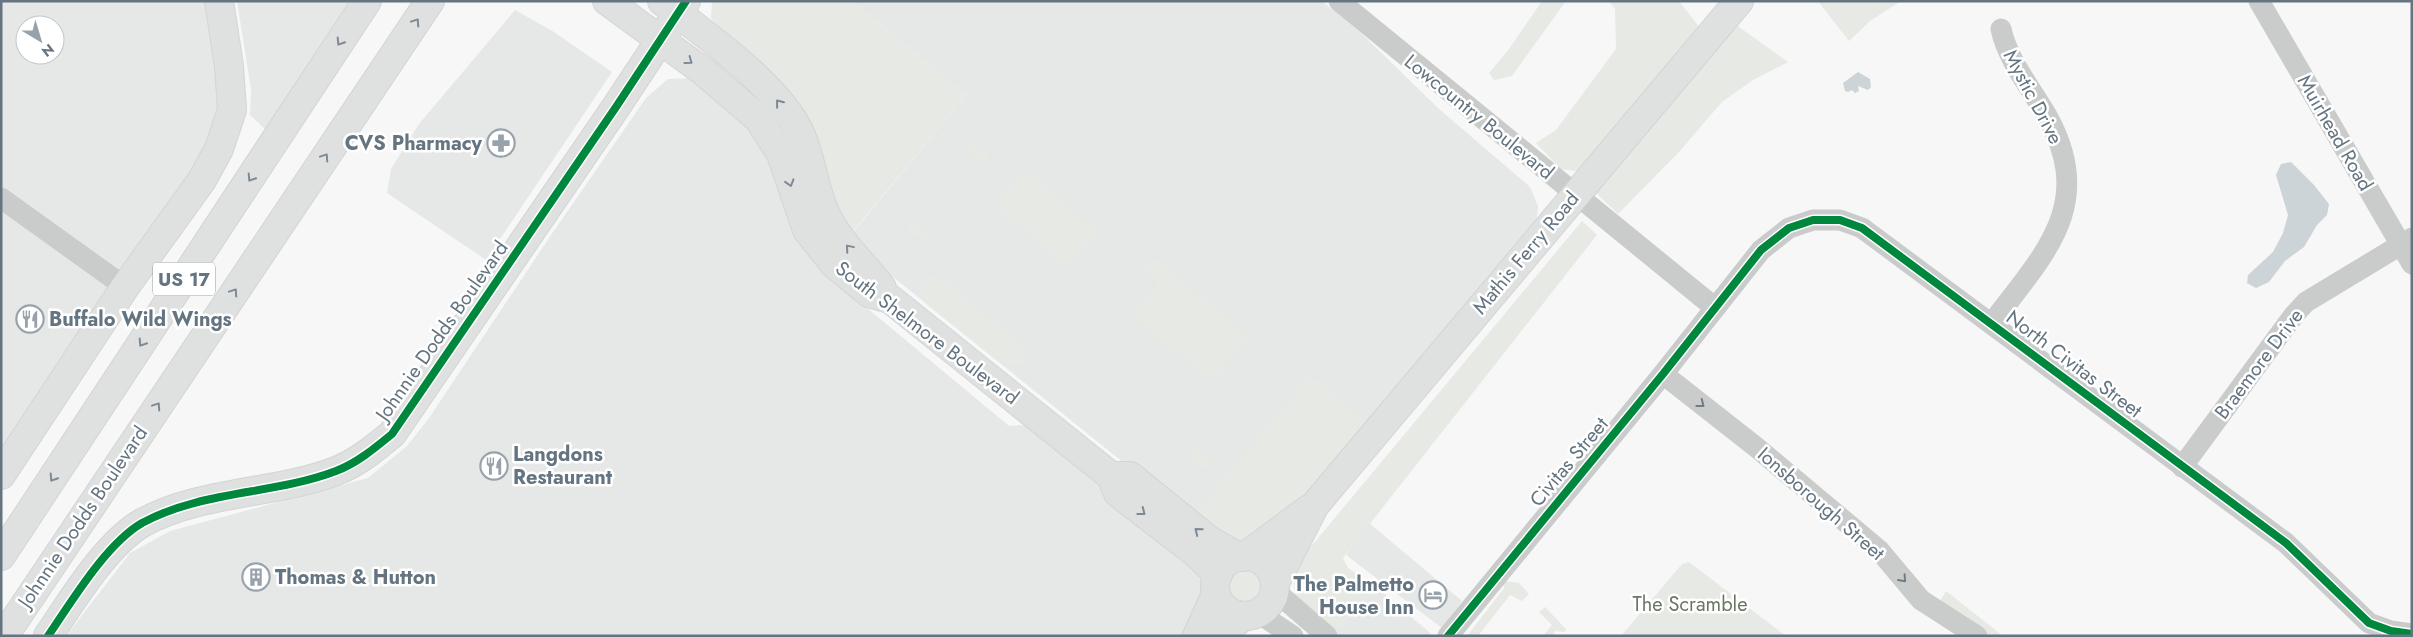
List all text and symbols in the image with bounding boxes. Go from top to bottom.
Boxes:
north arrow [15,15,65,65]
one-way arrow [410,19,419,28]
one-way arrow [337,36,346,46]
text: N [37,39,59,62]
street label: Mystic Drive [1996,45,2070,149]
street label: Lowcountry Boulevard [1398,47,1560,187]
one-way arrow [683,55,693,64]
street label: Muirhead Road [2290,70,2380,196]
one-way arrow [776,100,785,109]
pharmacy icon: CVS Pharmacy [486,128,516,158]
place label: CVS Pharmacy [345,129,483,158]
one-way arrow [319,153,328,163]
one-way arrow [248,172,257,181]
one-way arrow [784,178,794,186]
street label: Mathis Ferry Road [1466,185,1586,321]
street label: Johnnie Dodds Boulevard [367,235,515,429]
one-way arrow [846,244,855,253]
street label: South Shelmore Boulevard [829,254,1025,412]
road number: US 17 [153,262,215,296]
one-way arrow [228,288,237,297]
street label: North Civitas Street [2000,303,2148,425]
street label: Braemore Drive [2208,303,2310,425]
restaurant icon: Buffalo Wild Wings [15,304,45,334]
place label: Buffalo Wild Wings [49,305,232,334]
one-way arrow [139,337,148,346]
one-way arrow [1695,399,1704,407]
one-way arrow [151,402,160,412]
street label: Civitas Street [1523,411,1615,513]
street label: Johnnie Dodds Boulevard [9,420,155,616]
place label: Langdons Restaurant [513,440,613,492]
street label: Ionsborough Street [1751,440,1891,568]
restaurant icon: Langdons Restaurant [479,451,509,481]
one-way arrow [50,473,59,482]
one-way arrow [1136,506,1145,514]
one-way arrow [1195,528,1204,536]
building icon: Thomas & Hutton [241,562,271,592]
place label: Thomas & Hutton [275,563,436,592]
place label: The Palmetto House Inn [1294,570,1414,622]
one-way arrow [1897,573,1906,582]
hotel icon: The Palmetto House Inn [1418,580,1448,610]
park label: The Scramble [1633,590,1748,619]

